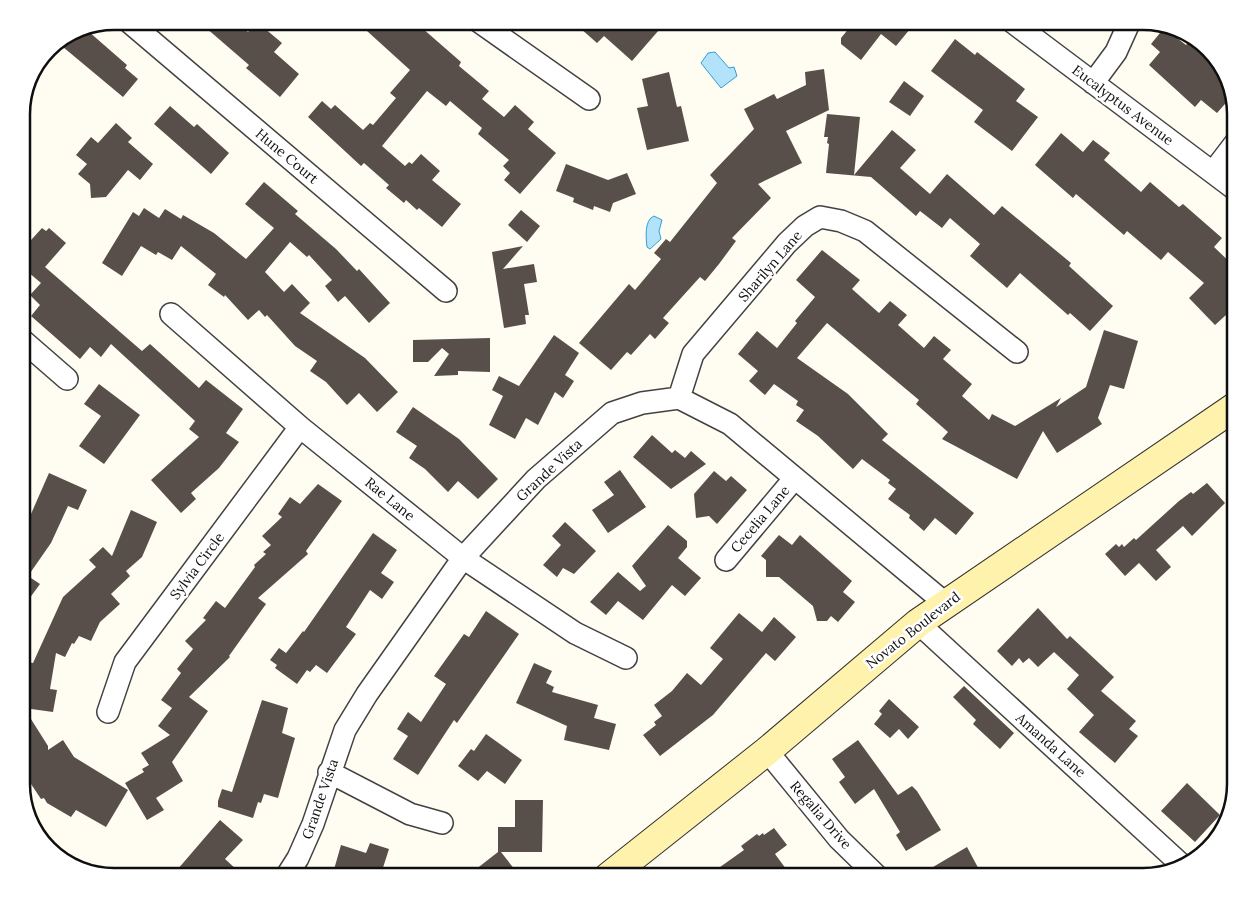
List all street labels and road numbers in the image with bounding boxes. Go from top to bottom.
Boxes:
street label: Eucalyptus Avenue [1069,61,1178,149]
street label: Hune Court [252,124,323,188]
street label: Sharilyn Lane [734,226,806,305]
street label: Grande Vista [512,435,586,505]
street label: Rae Lane [361,473,419,525]
street label: Cecelia Lane [727,481,794,556]
street label: Sylvia Circle [166,529,228,603]
street label: Novato Boulevard [862,587,964,673]
street label: Amanda Lane [1012,708,1090,781]
street label: Grande Vista [298,756,342,842]
street label: Regalia Drive [786,777,856,853]

